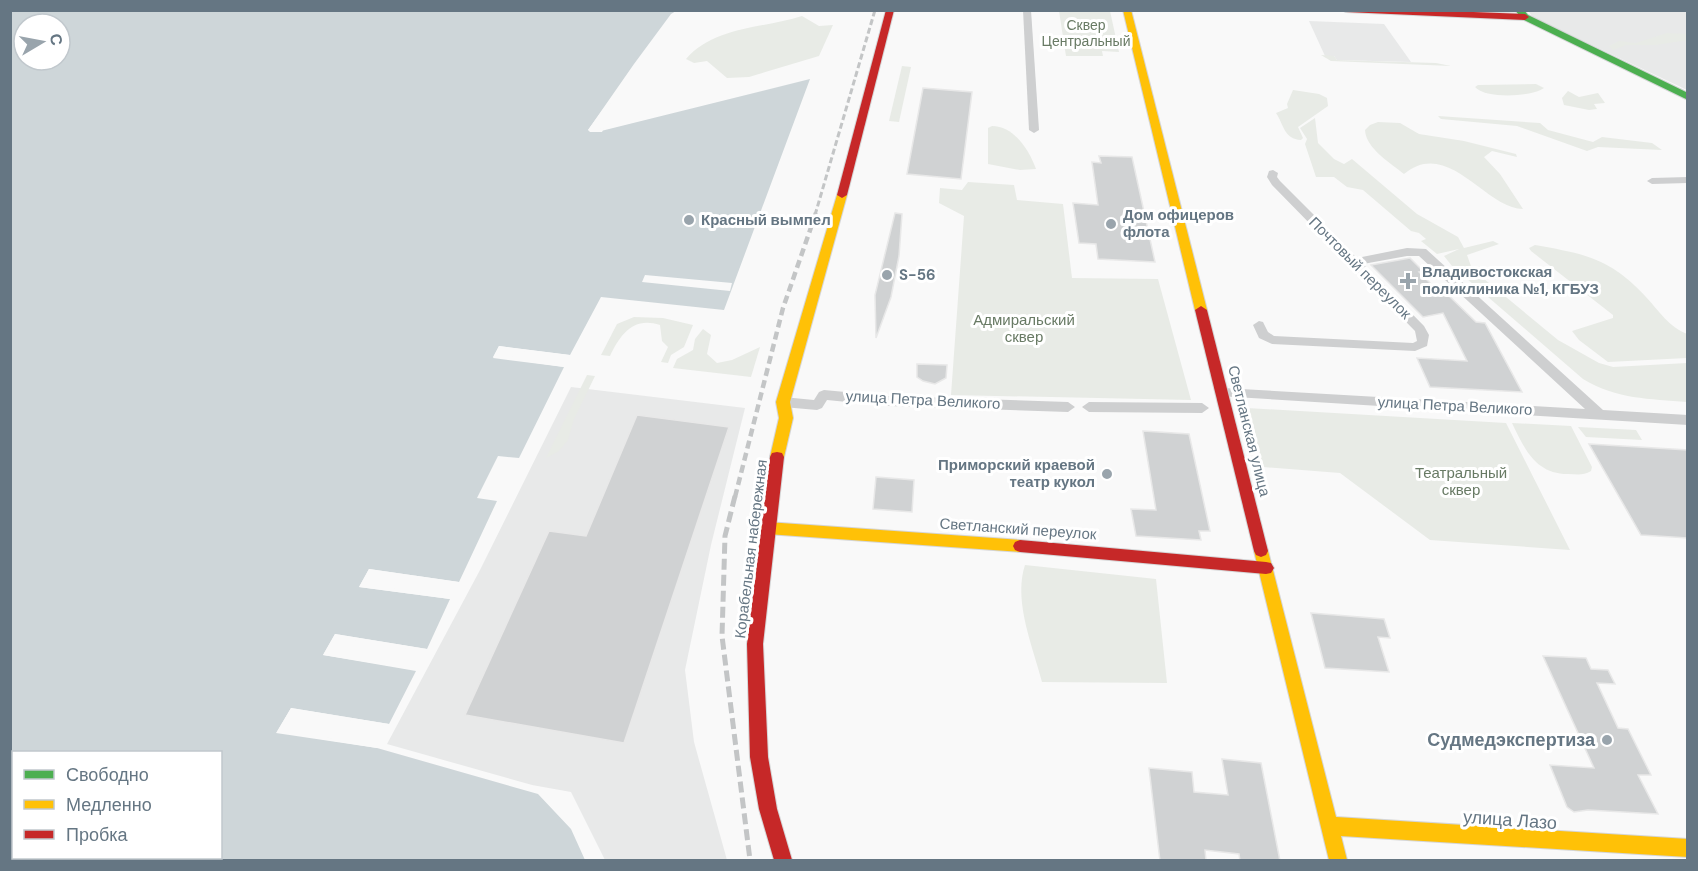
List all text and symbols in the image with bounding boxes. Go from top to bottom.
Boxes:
north arrow [12,12,72,72]
park label: Сквер Центральный [1042,16,1130,50]
text: С [45,32,68,47]
place label: Дом офицеров флота [1123,205,1234,242]
place label: Красный вымпел [701,210,831,230]
marker: Красный вымпел [682,213,696,227]
street label: Почтовый переулок [1305,213,1416,324]
marker: Дом офицеров флота [1104,217,1118,231]
place label: Владивостокская поликлиника №1, КГБУЗ [1422,262,1599,299]
place label: S-56 [899,265,936,285]
marker: S-56 [880,268,894,282]
marker: Владивостокская поликлиника №1, КГБУЗ [1399,272,1417,290]
park label: Адмиральский сквер [973,310,1075,347]
street label: Светланская улица [1223,363,1275,499]
street label: улица Петра Великого [845,386,1001,414]
street label: улица Петра Великого [1377,392,1533,420]
place label: Приморский краевой театр кукол [938,455,1095,492]
street label: Корабельная набережная [730,458,772,640]
park label: Театральный сквер [1415,463,1507,500]
marker: Приморский краевой театр кукол [1100,467,1114,481]
street label: Светланский переулок [939,514,1098,544]
place label: Судмедэкспертиза [1427,728,1596,752]
marker: Судмедэкспертиза [1600,733,1614,747]
legend [12,751,222,859]
text: Свободно [66,763,149,787]
text: Медленно [66,793,152,817]
street label: улица Лазо [1462,805,1558,835]
text: Пробка [66,823,129,847]

